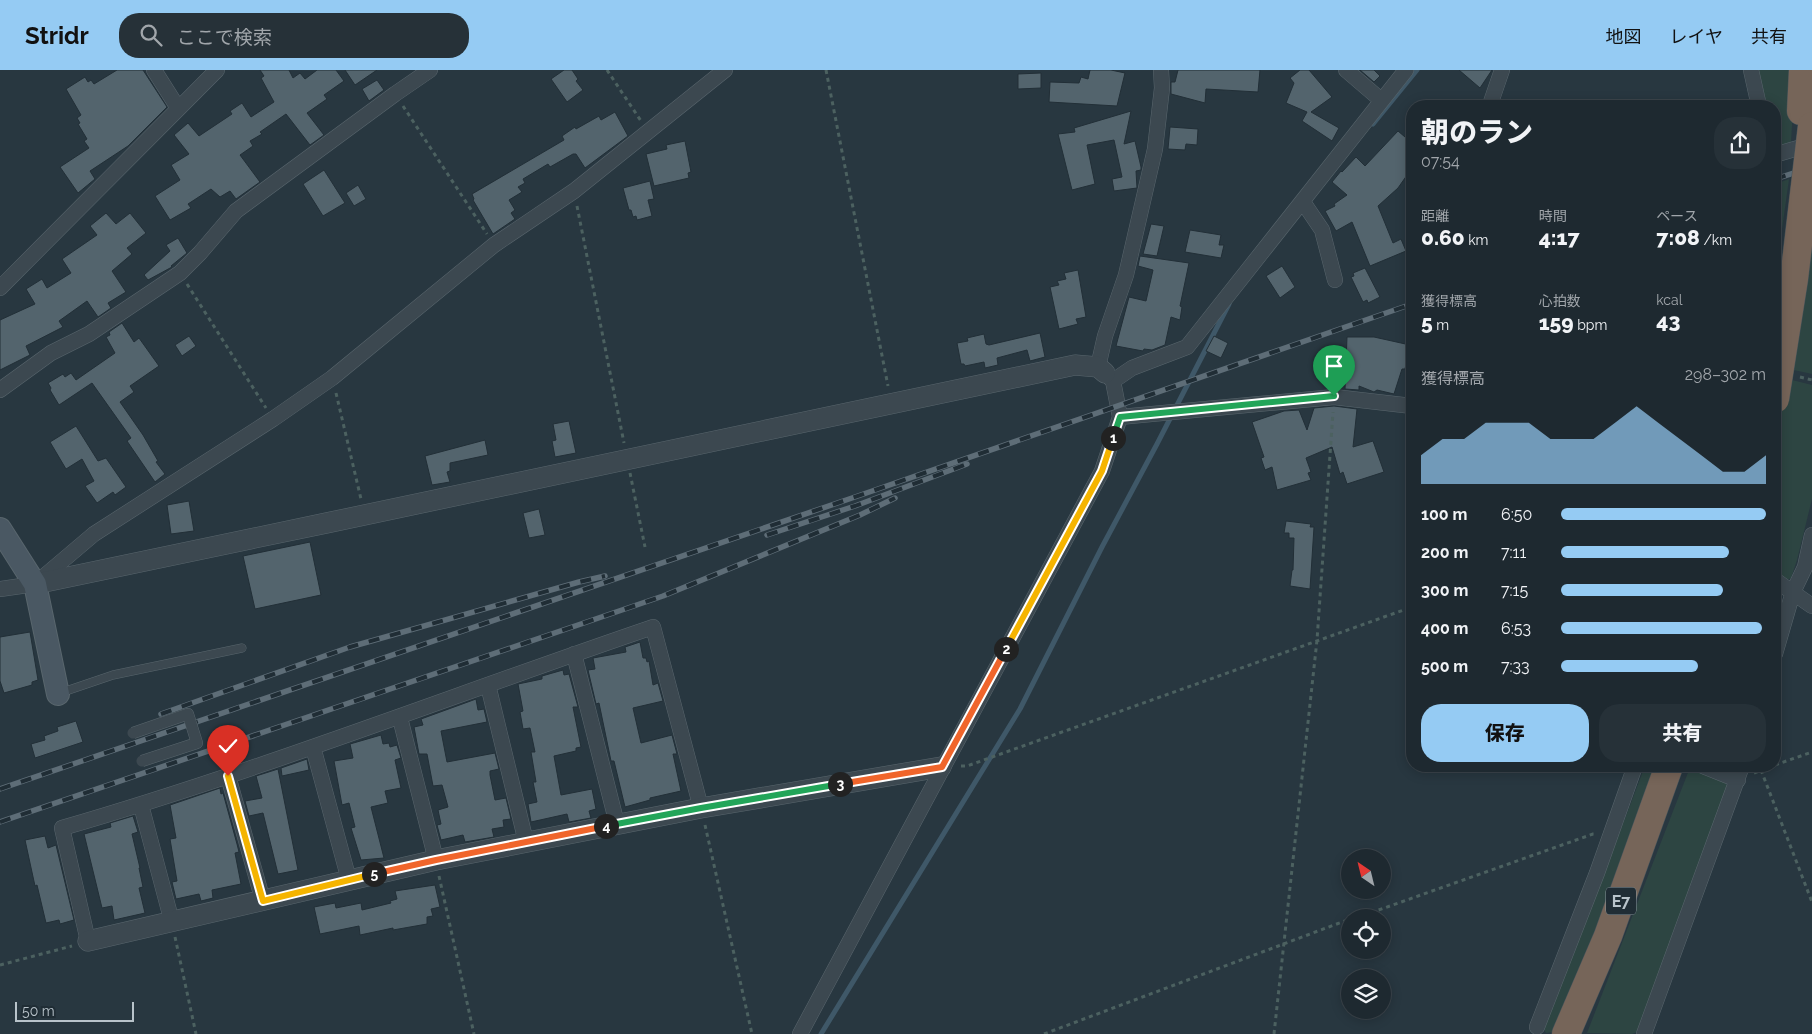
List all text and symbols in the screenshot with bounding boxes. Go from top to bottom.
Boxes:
search box [119,13,469,58]
text: Stridr [25,21,89,50]
icon: search [137,21,165,49]
text: ここで検索 [177,26,272,48]
text: 地図 [1606,26,1642,47]
text: レイヤ [1670,26,1723,47]
text: 共有 [1751,26,1787,47]
text: 朝のラン [1421,116,1533,149]
button: share [1714,117,1766,169]
text: 07:54 [1421,152,1460,171]
text: 距離 [1421,208,1449,224]
text: 時間 [1539,208,1567,224]
text: ペース [1656,208,1698,224]
text: 0.60 [1421,225,1465,250]
text: 4:17 [1539,225,1580,250]
text: 7:08 [1656,225,1700,250]
text: km [1465,232,1488,248]
text: /km [1700,232,1732,248]
text: kcal [1656,292,1683,308]
text: 獲得標高 [1421,293,1477,309]
text: 心拍数 [1539,293,1581,309]
text: 43 [1656,308,1680,333]
text: 5 [1421,310,1433,335]
text: 159 [1539,310,1574,335]
text: m [1433,317,1449,333]
text: bpm [1574,317,1607,333]
pin [1313,345,1355,396]
icon: arrive [1320,352,1348,380]
text: 298–302 m [1685,365,1766,384]
text: 獲得標高 [1421,369,1485,388]
pin: 1 [1100,426,1126,450]
text: 1 [1110,430,1117,446]
text: 100 m [1421,505,1467,524]
text: 6:50 [1501,505,1532,524]
text: 200 m [1421,543,1468,562]
text: 7:11 [1501,543,1526,562]
text: 300 m [1421,581,1468,600]
text: 7:15 [1501,581,1528,600]
text: 400 m [1421,619,1469,638]
text: 6:53 [1501,619,1531,638]
pin: 2 [994,636,1018,662]
text: 2 [1003,641,1010,657]
text: 500 m [1421,657,1468,676]
text: 7:33 [1501,657,1530,676]
button: 保存 [1421,704,1589,762]
button: 共有 [1599,704,1766,762]
pin [207,725,249,776]
icon: check [214,732,242,760]
pin: 3 [828,772,852,796]
text: 3 [837,776,844,792]
pin: 4 [594,814,618,838]
text: 4 [603,818,611,834]
north arrow [1341,849,1391,899]
map controls [1341,849,1391,1019]
pin: 5 [362,862,386,886]
text: 5 [371,866,378,882]
road number: E7 [1606,888,1636,914]
button: locate [1341,909,1391,959]
button: layers [1341,969,1391,1019]
scale bar [15,999,134,1022]
text: 50 m [22,1003,55,1019]

